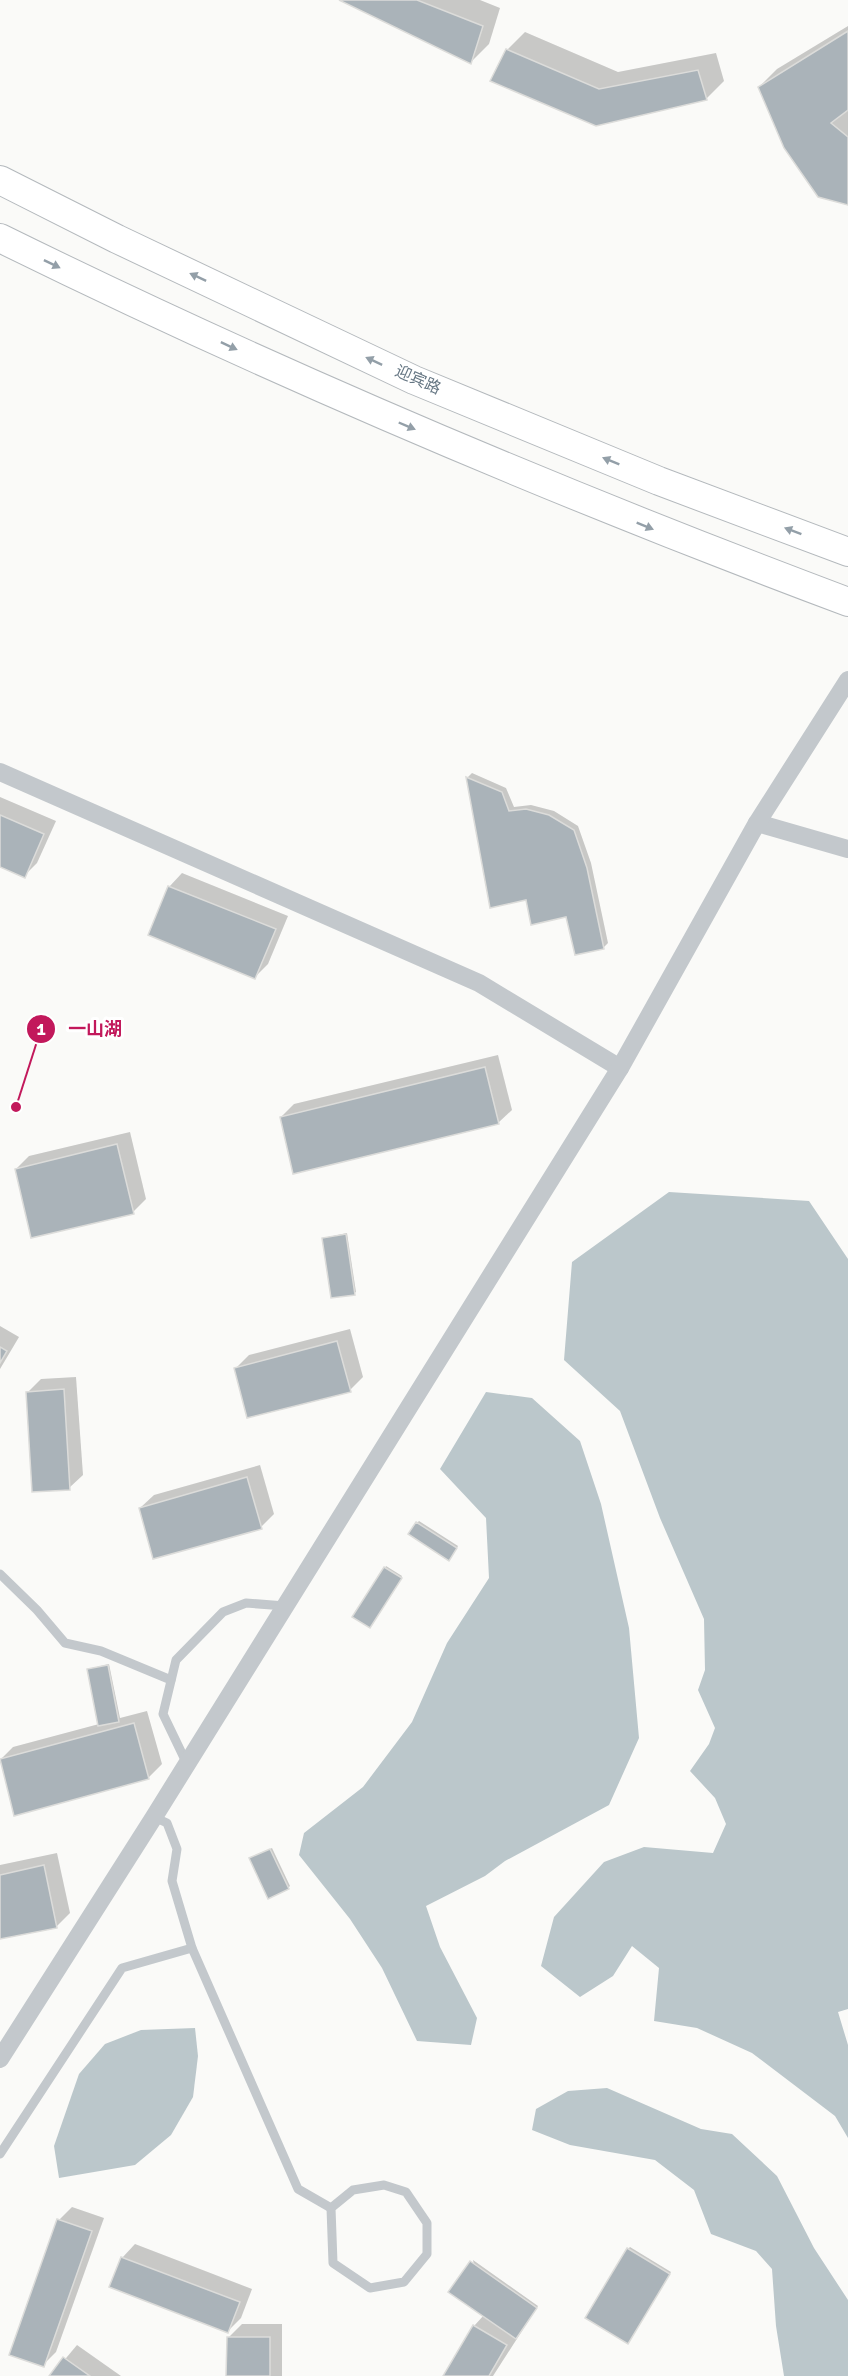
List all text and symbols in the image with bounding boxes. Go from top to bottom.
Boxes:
one-way arrow [44,259,61,269]
one-way arrow [189,273,206,282]
one-way arrow [221,342,238,351]
one-way arrow [365,356,382,365]
street label: 迎宾路 [392,361,444,399]
one-way arrow [398,422,416,431]
one-way arrow [602,456,620,466]
one-way arrow [636,522,654,531]
one-way arrow [784,526,802,536]
callout: 一山湖 [26,1011,134,1047]
text: 1 [36,1018,46,1040]
text: 一山湖 [68,1018,122,1040]

